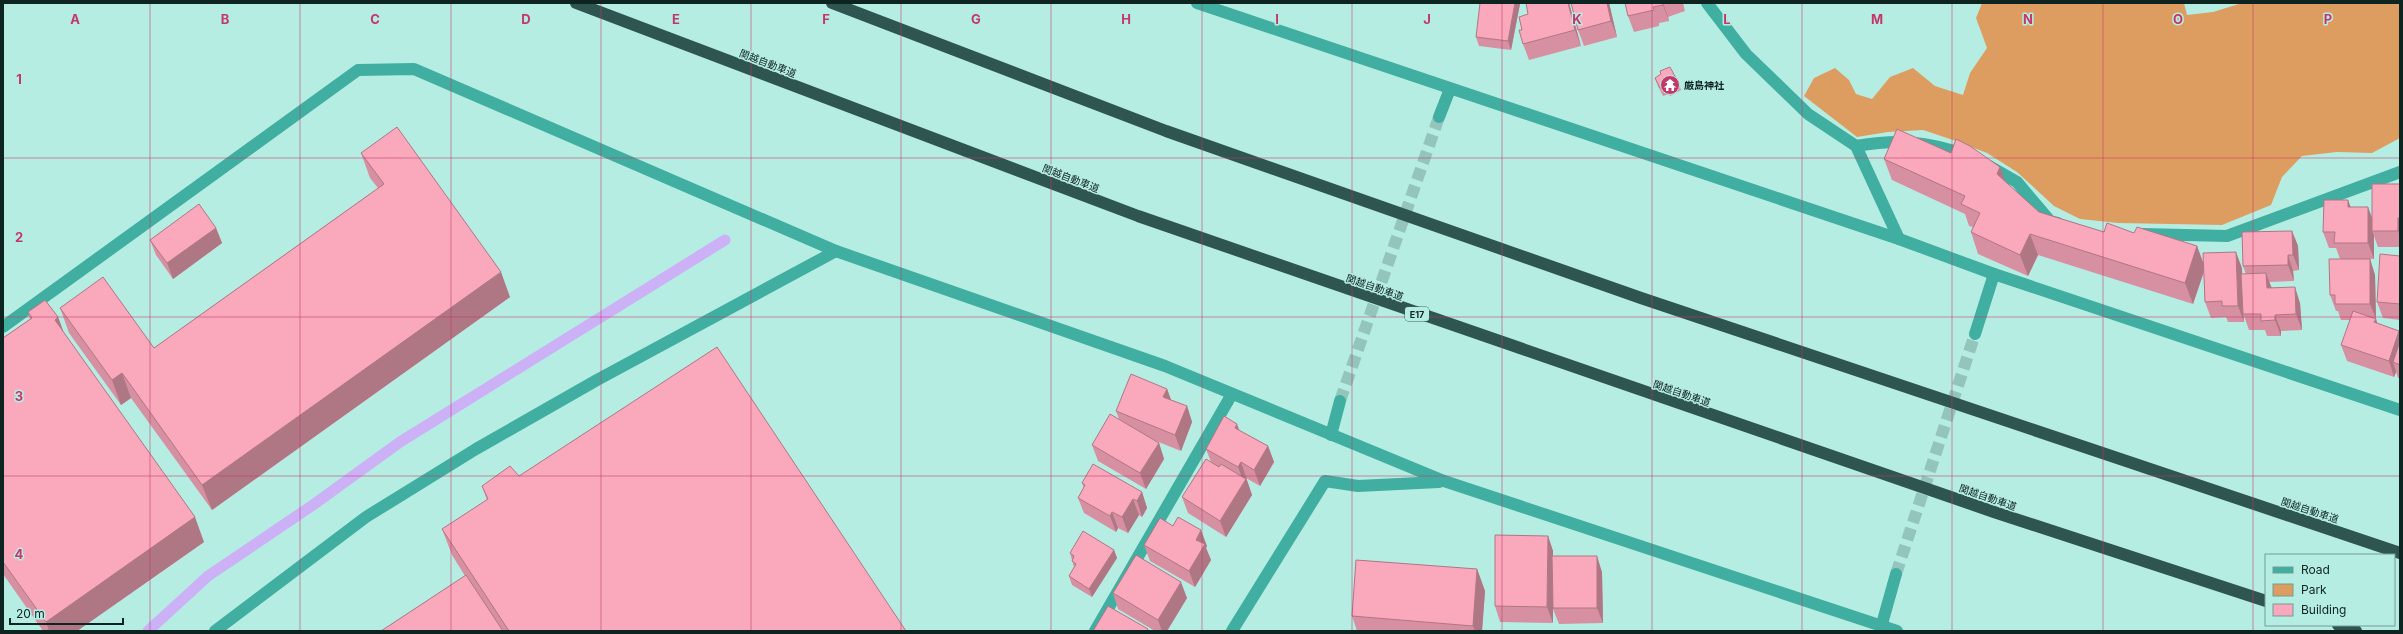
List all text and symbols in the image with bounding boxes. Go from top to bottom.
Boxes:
text: A [70,11,80,27]
text: B [221,11,230,27]
text: C [370,11,380,27]
text: D [521,11,531,27]
text: E [672,11,680,27]
text: F [822,11,830,27]
text: G [971,11,981,27]
text: H [1121,11,1131,27]
text: I [1275,11,1279,27]
text: J [1423,11,1431,27]
text: K [1572,11,1582,27]
text: L [1723,11,1731,27]
text: M [1871,11,1883,27]
text: N [2023,11,2033,27]
text: O [2173,11,2183,27]
text: P [2324,11,2332,27]
street label: 関越自動車道 [738,47,798,79]
text: 1 [16,71,22,87]
temple icon: 厳島神社 [1659,74,1681,96]
place label: 厳島神社 [1684,79,1725,91]
street label: 関越自動車道 [1041,162,1101,194]
text: 2 [15,229,23,245]
street label: 関越自動車道 [1345,272,1405,302]
road number: E17 [1405,307,1429,321]
street label: 関越自動車道 [1652,378,1712,408]
text: 3 [15,388,23,404]
street label: 関越自動車道 [1958,482,2018,512]
street label: 関越自動車道 [2280,495,2340,525]
text: 4 [15,546,24,562]
legend [2265,554,2395,626]
text: Road [2301,562,2330,577]
text: Park [2301,582,2327,597]
scale bar [10,600,123,626]
text: Building [2301,602,2346,617]
text: 20 m [16,606,45,621]

